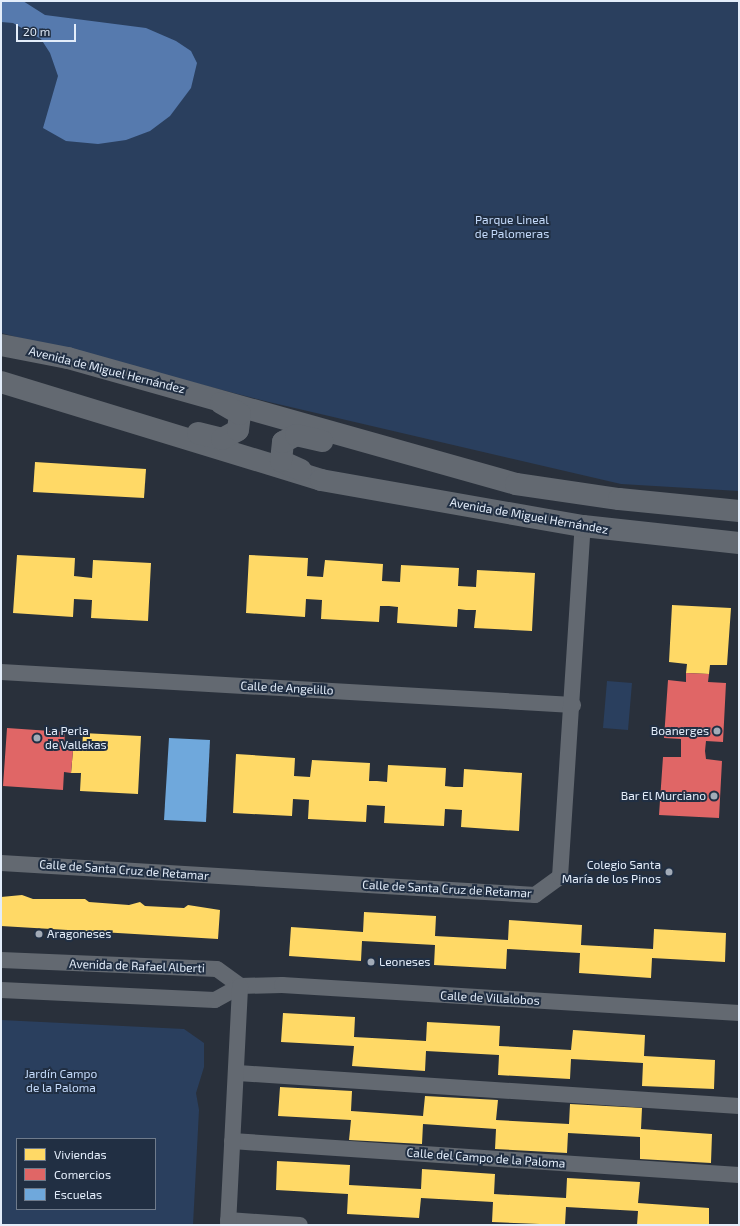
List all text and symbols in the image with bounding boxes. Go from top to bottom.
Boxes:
scale bar [18,16,78,42]
text: 20 m [23,24,50,38]
park label: Parque Lineal de Palomeras [475,213,549,241]
street label: Avenida de Miguel Hernández [27,344,187,396]
street label: Avenida de Miguel Hernández [448,495,610,537]
street label: Calle de Angelillo [240,678,334,698]
place label: La Perla de Vallekas [45,724,107,752]
place label: Boanerges [651,724,709,738]
marker: Boanerges [712,726,722,736]
marker: La Perla de Vallekas [32,733,42,743]
place label: Bar El Murciano [620,789,706,803]
marker: Bar El Murciano [709,791,719,801]
street label: Calle de Santa Cruz de Retamar [39,857,209,883]
place label: Colegio Santa María de los Pinos [562,858,661,886]
marker: Colegio Santa María de los Pinos [664,867,674,877]
street label: Calle de Santa Cruz de Retamar [362,877,532,901]
place label: Aragoneses [47,927,111,941]
marker: Aragoneses [34,929,44,939]
place label: Leoneses [379,955,430,969]
street label: Avenida de Rafael Alberti [69,956,205,976]
marker: Leoneses [366,957,376,967]
street label: Calle de Villalobos [440,988,540,1008]
park label: Jardín Campo de la Paloma [25,1067,97,1095]
legend [16,1138,156,1210]
street label: Calle del Campo de la Paloma [406,1145,566,1171]
text: Viviendas [54,1147,107,1161]
text: Comercios [54,1167,111,1181]
text: Escuelas [54,1187,102,1201]

